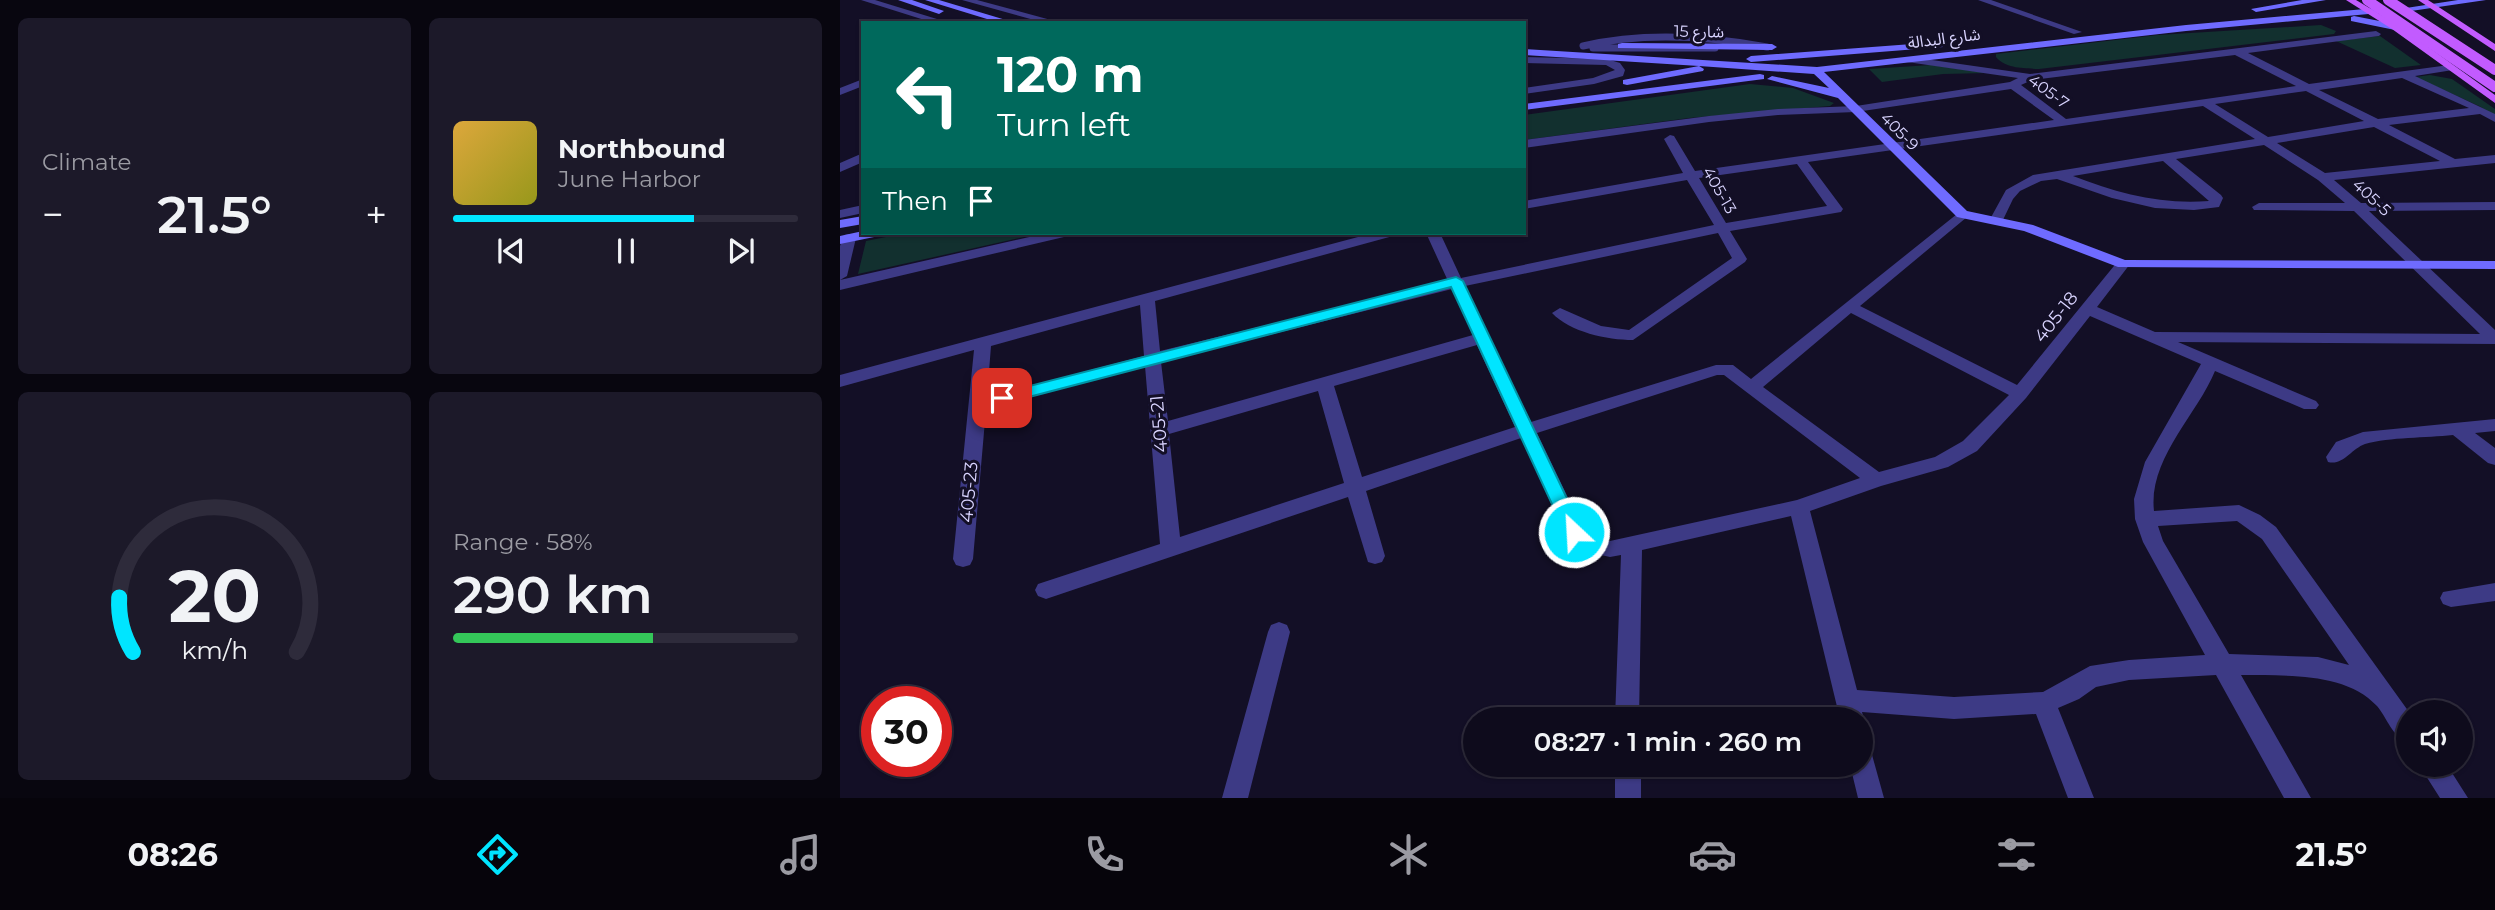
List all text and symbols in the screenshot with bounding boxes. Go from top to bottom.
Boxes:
street label: شارع 15 [1674,22,1724,44]
street label: شارع البدالة [1907,25,1982,55]
text: 120 m [997,45,1144,104]
icon: left [882,49,973,140]
street label: 405-7 [2025,70,2073,112]
text: Turn left [997,105,1131,144]
street label: 405-9 [1877,108,1923,154]
text: Northbound [558,133,726,165]
text: Climate [42,148,131,176]
street label: 405-13 [1699,163,1741,217]
text: June Harbor [558,165,701,193]
street label: 405-5 [2349,175,2395,220]
icon: arrive [962,182,1000,220]
text: 21.5° [157,183,272,246]
text: Then [882,185,948,217]
text: − [42,191,64,238]
text: + [365,191,387,238]
icon: previous [492,232,530,270]
icon: pause [607,232,645,270]
icon: next [722,232,760,270]
street label: 405-18 [2029,287,2083,347]
pin [972,368,1032,428]
icon: arrive [983,379,1021,417]
street label: 405-21 [1146,394,1172,454]
street label: 405-23 [955,461,983,523]
position arrow [1537,495,1611,569]
text: Range · 58% [453,528,593,556]
text: 20 [168,552,261,640]
text: 290 km [453,563,653,626]
text: km/h [181,635,248,665]
speed limit sign: 30 [861,686,952,777]
map controls [2396,700,2473,777]
button: sound [2396,700,2473,777]
text: 08:27 · 1 min · 260 m [1534,726,1802,758]
icon: directions [473,830,522,879]
icon: music [776,830,825,879]
icon: phone [1080,830,1129,879]
icon: climate [1384,830,1433,879]
icon: car [1688,830,1737,879]
icon: filters [1992,830,2041,879]
text: 08:26 [127,835,218,874]
text: 21.5° [2295,835,2367,874]

